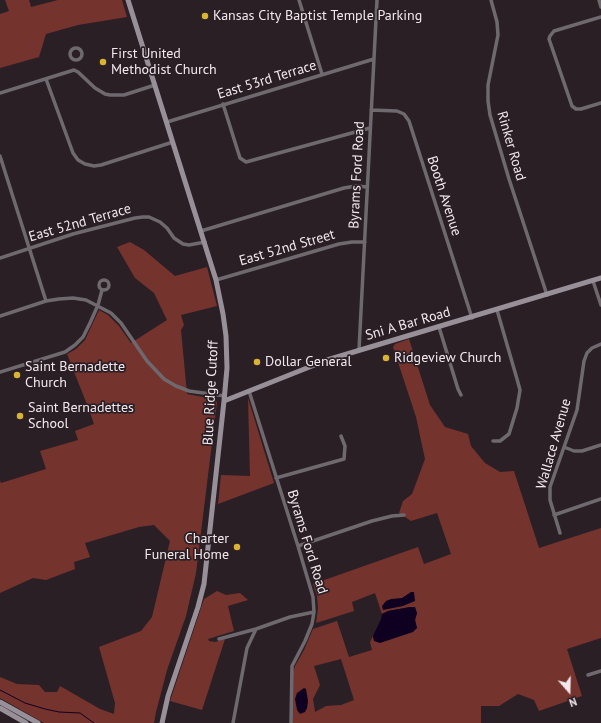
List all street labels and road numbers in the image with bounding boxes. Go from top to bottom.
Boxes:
street label: East 53rd Terrace [215,57,319,103]
street label: Rinker Road [493,109,529,183]
street label: Byrams Ford Road [346,121,368,229]
street label: Booth Avenue [423,154,465,238]
street label: East 52nd Terrace [27,200,133,246]
street label: East 52nd Street [237,226,337,270]
street label: Sni A Bar Road [364,304,452,344]
street label: Blue Ridge Cutoff [200,340,222,446]
street label: Wallace Avenue [533,397,575,491]
street label: Byrams Ford Road [283,488,331,596]

